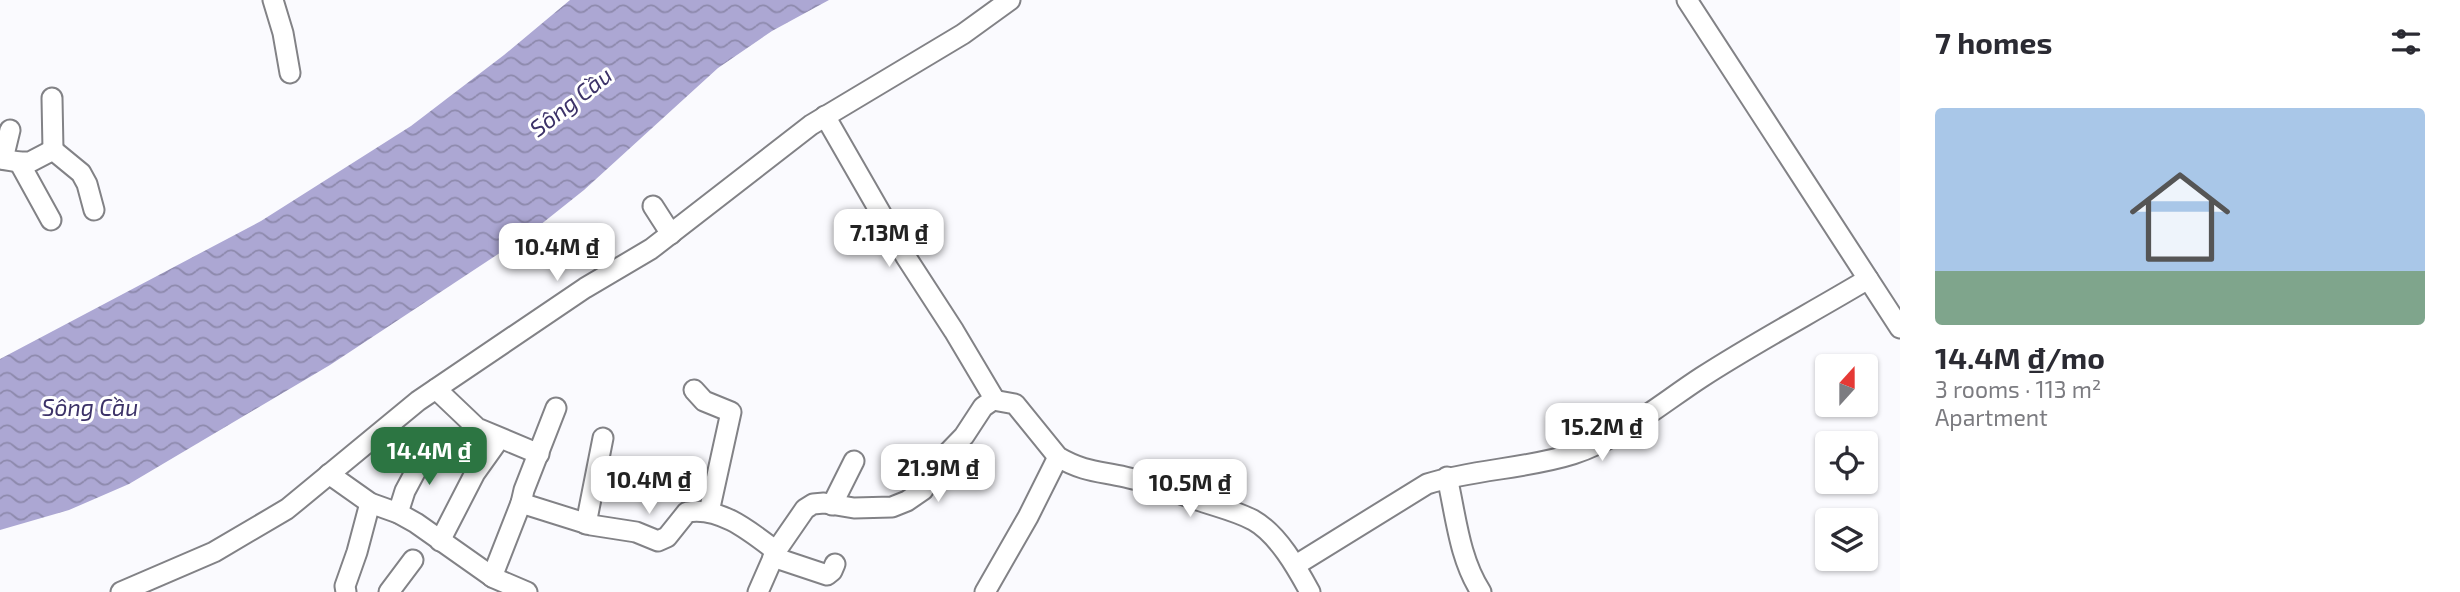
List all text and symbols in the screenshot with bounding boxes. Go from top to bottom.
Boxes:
icon: filters [2387,23,2425,61]
text: 7 homes [1935,24,2052,60]
water label: Sông Cầu [524,60,617,142]
icon: home [2117,154,2243,280]
pin: 7.13M ₫ [824,210,954,269]
text: 7.13M ₫ [850,218,928,246]
pin: 10.4M ₫ [492,224,622,283]
text: 10.4M ₫ [515,232,599,260]
text: 14.4M ₫/mo [1935,339,2105,375]
north arrow [1815,354,1878,416]
map controls [1815,354,1878,571]
text: 3 rooms · 113 m² [1935,375,2101,403]
water label: Sông Cầu [42,393,138,421]
text: Apartment [1935,403,2048,431]
pin: 15.2M ₫ [1537,404,1667,463]
text: 15.2M ₫ [1561,412,1643,440]
pin: 14.4M ₫ [364,428,494,487]
button: locate [1815,431,1878,494]
text: 14.4M ₫ [387,436,471,464]
pin: 21.9M ₫ [873,444,1003,504]
text: 21.9M ₫ [897,453,979,481]
pin: 10.4M ₫ [584,456,714,516]
pin: 10.5M ₫ [1125,460,1255,519]
text: 10.4M ₫ [607,465,691,493]
text: 10.5M ₫ [1149,468,1231,496]
button: layers [1815,508,1878,571]

